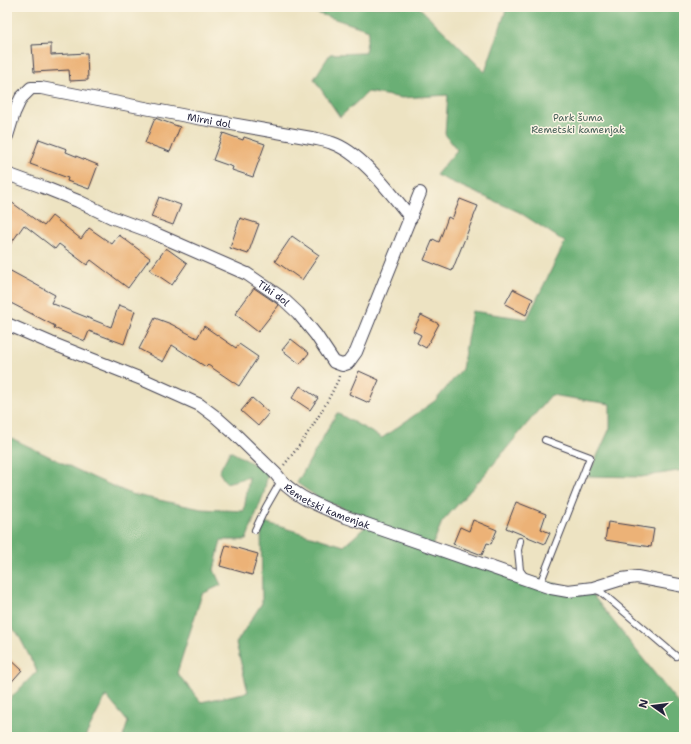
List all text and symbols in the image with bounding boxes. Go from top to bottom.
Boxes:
street label: Mirni dol [186,110,232,131]
park label: Park šuma Remetski kamenjak [531,111,625,136]
street label: Tihi dol [255,277,292,309]
street label: Remetski kamenjak [281,481,372,532]
north arrow [633,686,673,726]
text: N [635,697,652,710]

